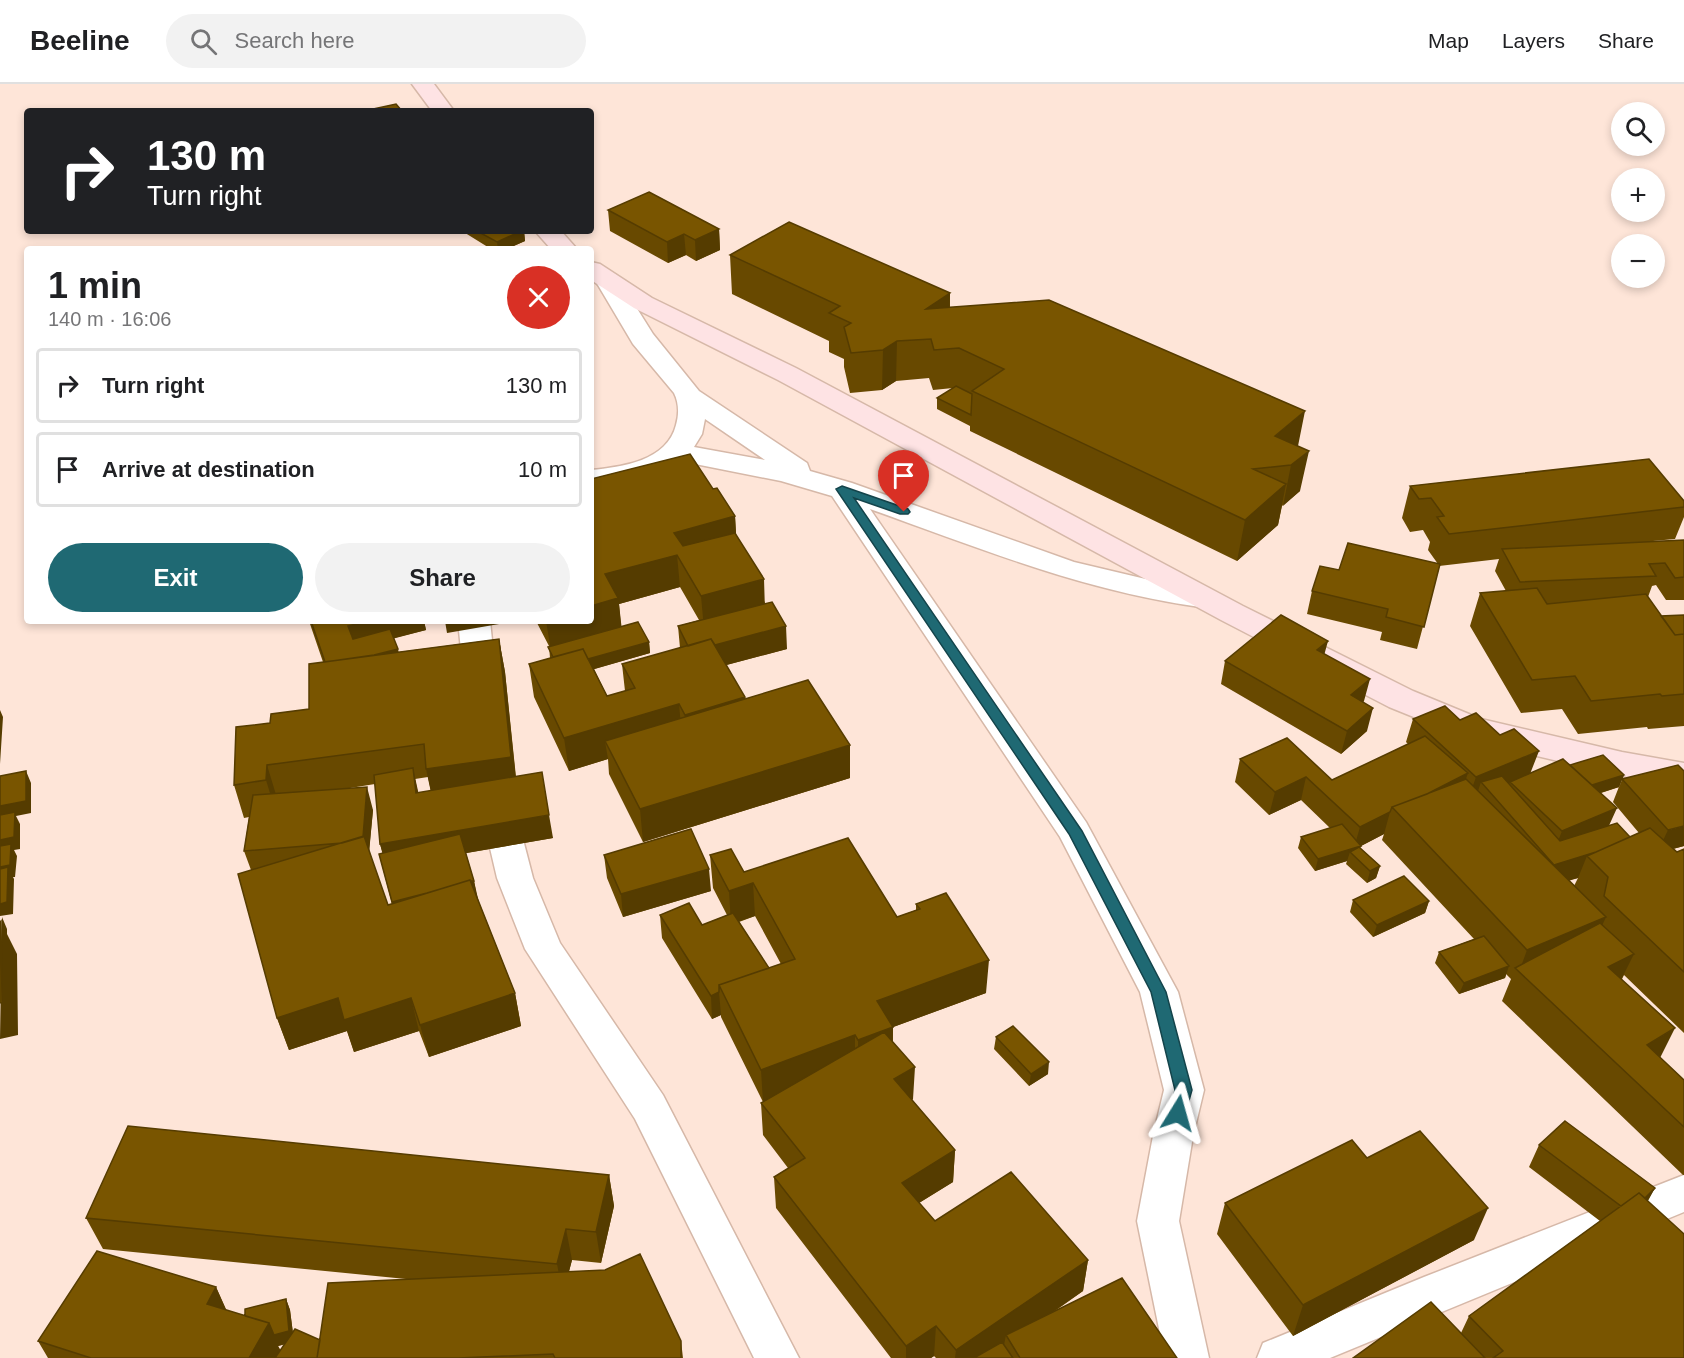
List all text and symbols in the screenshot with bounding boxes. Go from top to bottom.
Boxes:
search box [166,14,586,68]
text: Beeline [30,25,130,56]
icon: search [187,25,220,58]
text: Search here [235,28,354,53]
text: Map [1428,29,1469,52]
text: Layers [1502,29,1565,52]
text: Share [1598,29,1654,52]
map controls [1611,102,1665,288]
button: search [1611,102,1665,156]
icon: right [48,132,126,210]
text: 130 m [147,132,266,179]
button: + [1611,168,1665,222]
text: Turn right [147,181,262,211]
button: − [1611,234,1665,288]
text: 1 min [48,265,142,306]
button: close [507,266,570,329]
text: 140 m · 16:06 [48,308,171,330]
icon: right [51,369,84,402]
text: Turn right [102,373,204,398]
text: 130 m [506,373,567,398]
pin [878,450,929,512]
icon: arrive [51,453,84,486]
text: Arrive at destination [102,457,315,482]
text: 10 m [518,457,567,482]
icon: arrive [887,459,920,492]
button: Exit [48,543,303,612]
button: Share [315,543,570,612]
position arrow [1146,1081,1210,1145]

